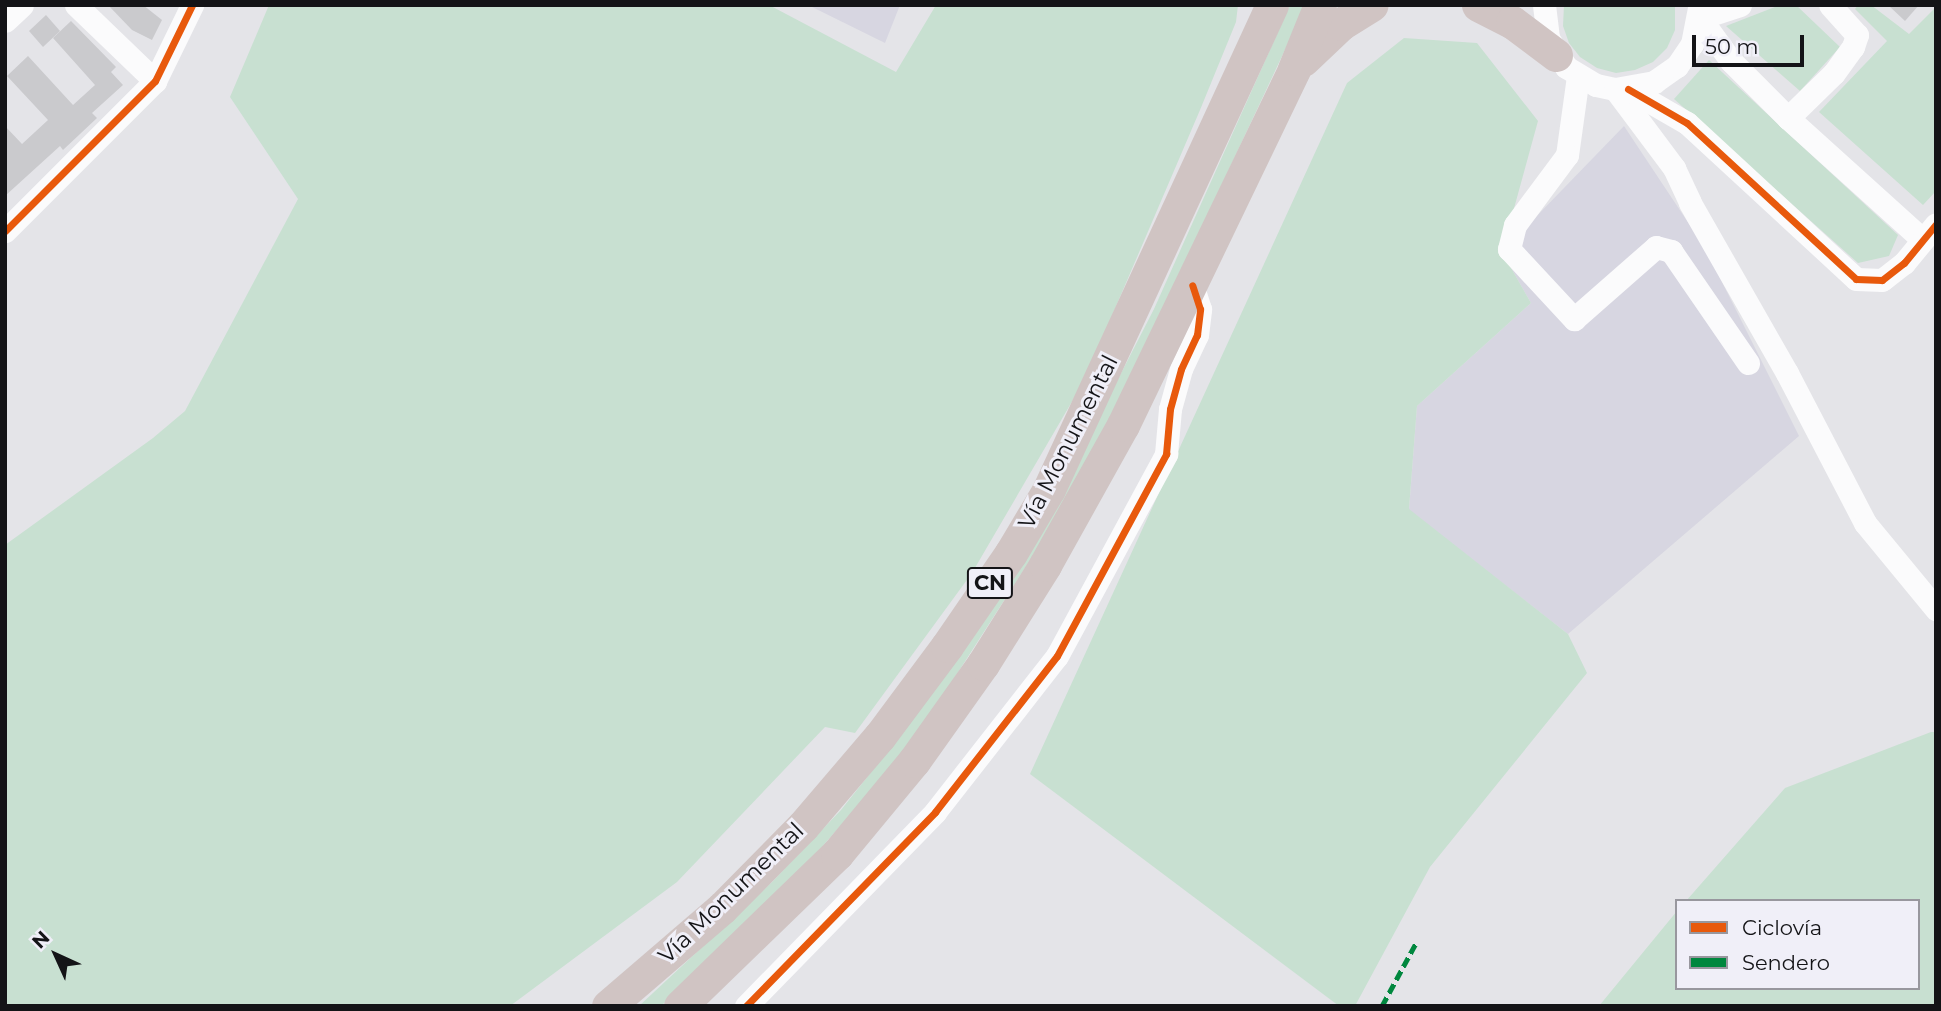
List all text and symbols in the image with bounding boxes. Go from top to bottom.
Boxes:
scale bar [1696,21,1808,65]
text: 50 m [1705,34,1759,59]
street label: Vía Monumental [1012,351,1124,533]
road number: CN [965,566,1014,600]
street label: Vía Monumental [653,817,809,969]
legend [1675,899,1920,990]
text: Ciclovía [1742,915,1822,940]
north arrow [21,920,91,990]
text: N [27,926,54,953]
text: Sendero [1742,950,1830,975]

